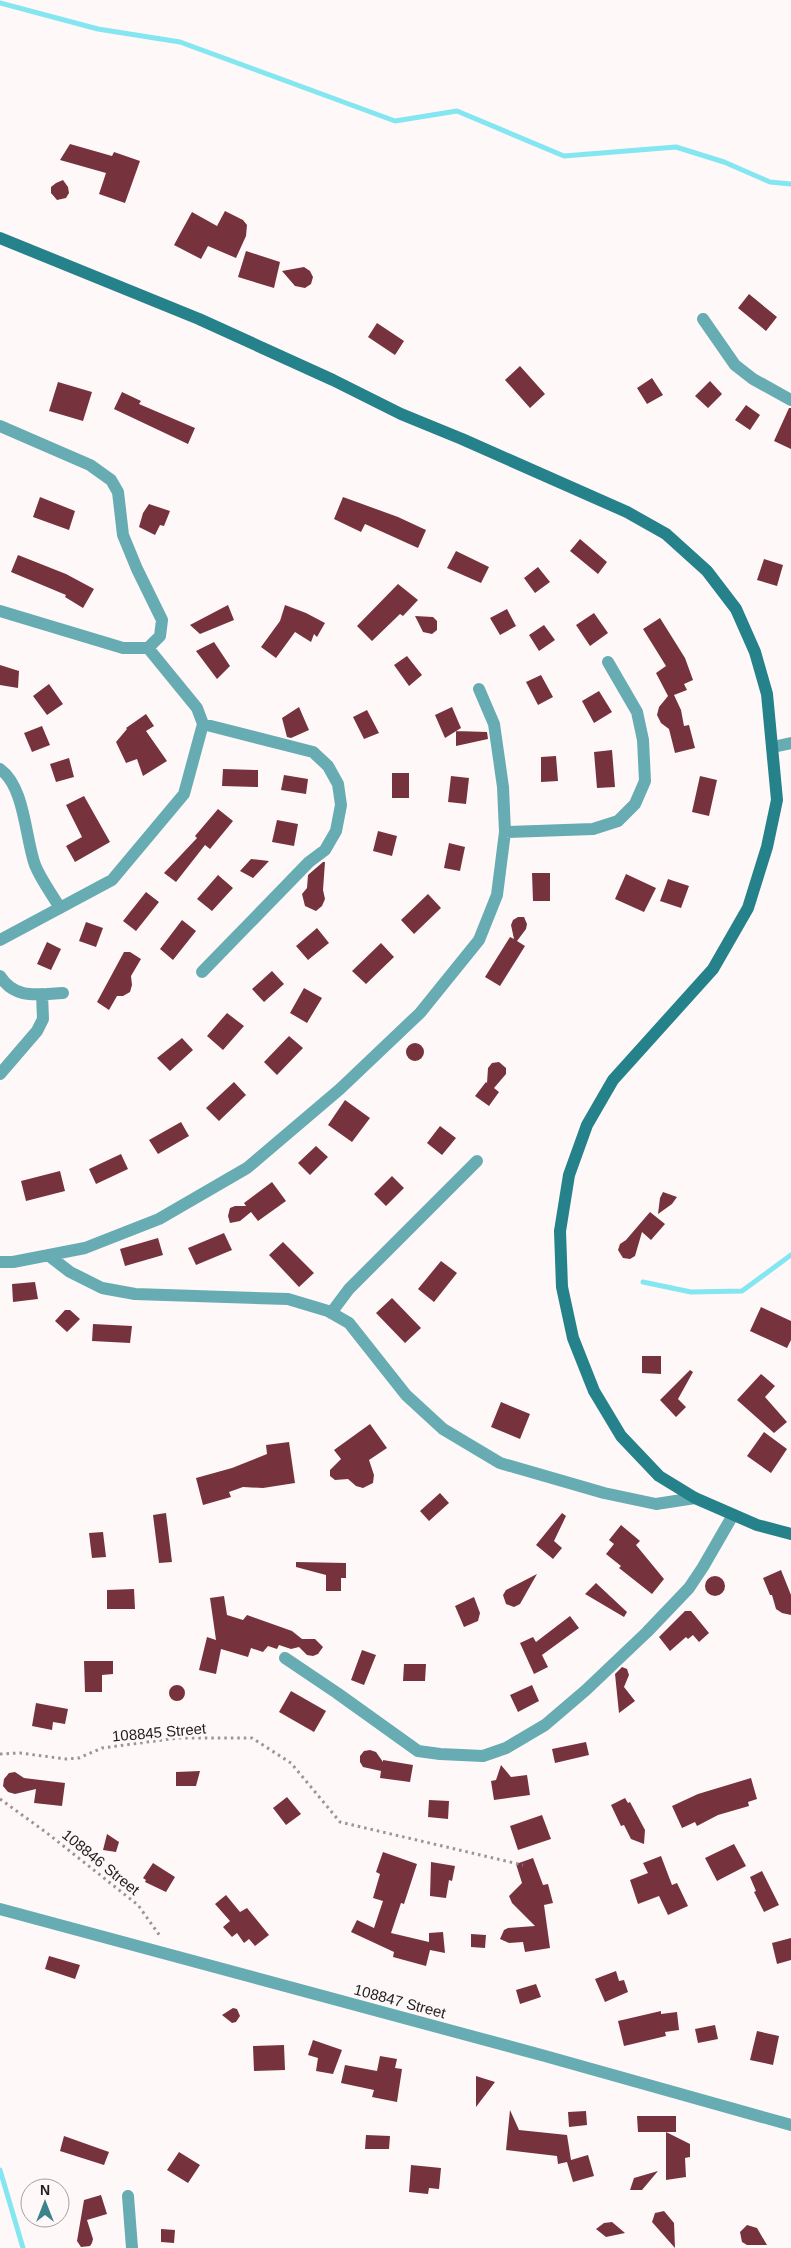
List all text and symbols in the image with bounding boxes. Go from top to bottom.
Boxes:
street label: 108845 Street [111,1719,208,1745]
street label: 108846 Street [59,1826,144,1899]
street label: 108847 Street [352,1981,449,2022]
north arrow [20,2178,70,2228]
text: N [40,2182,50,2198]

